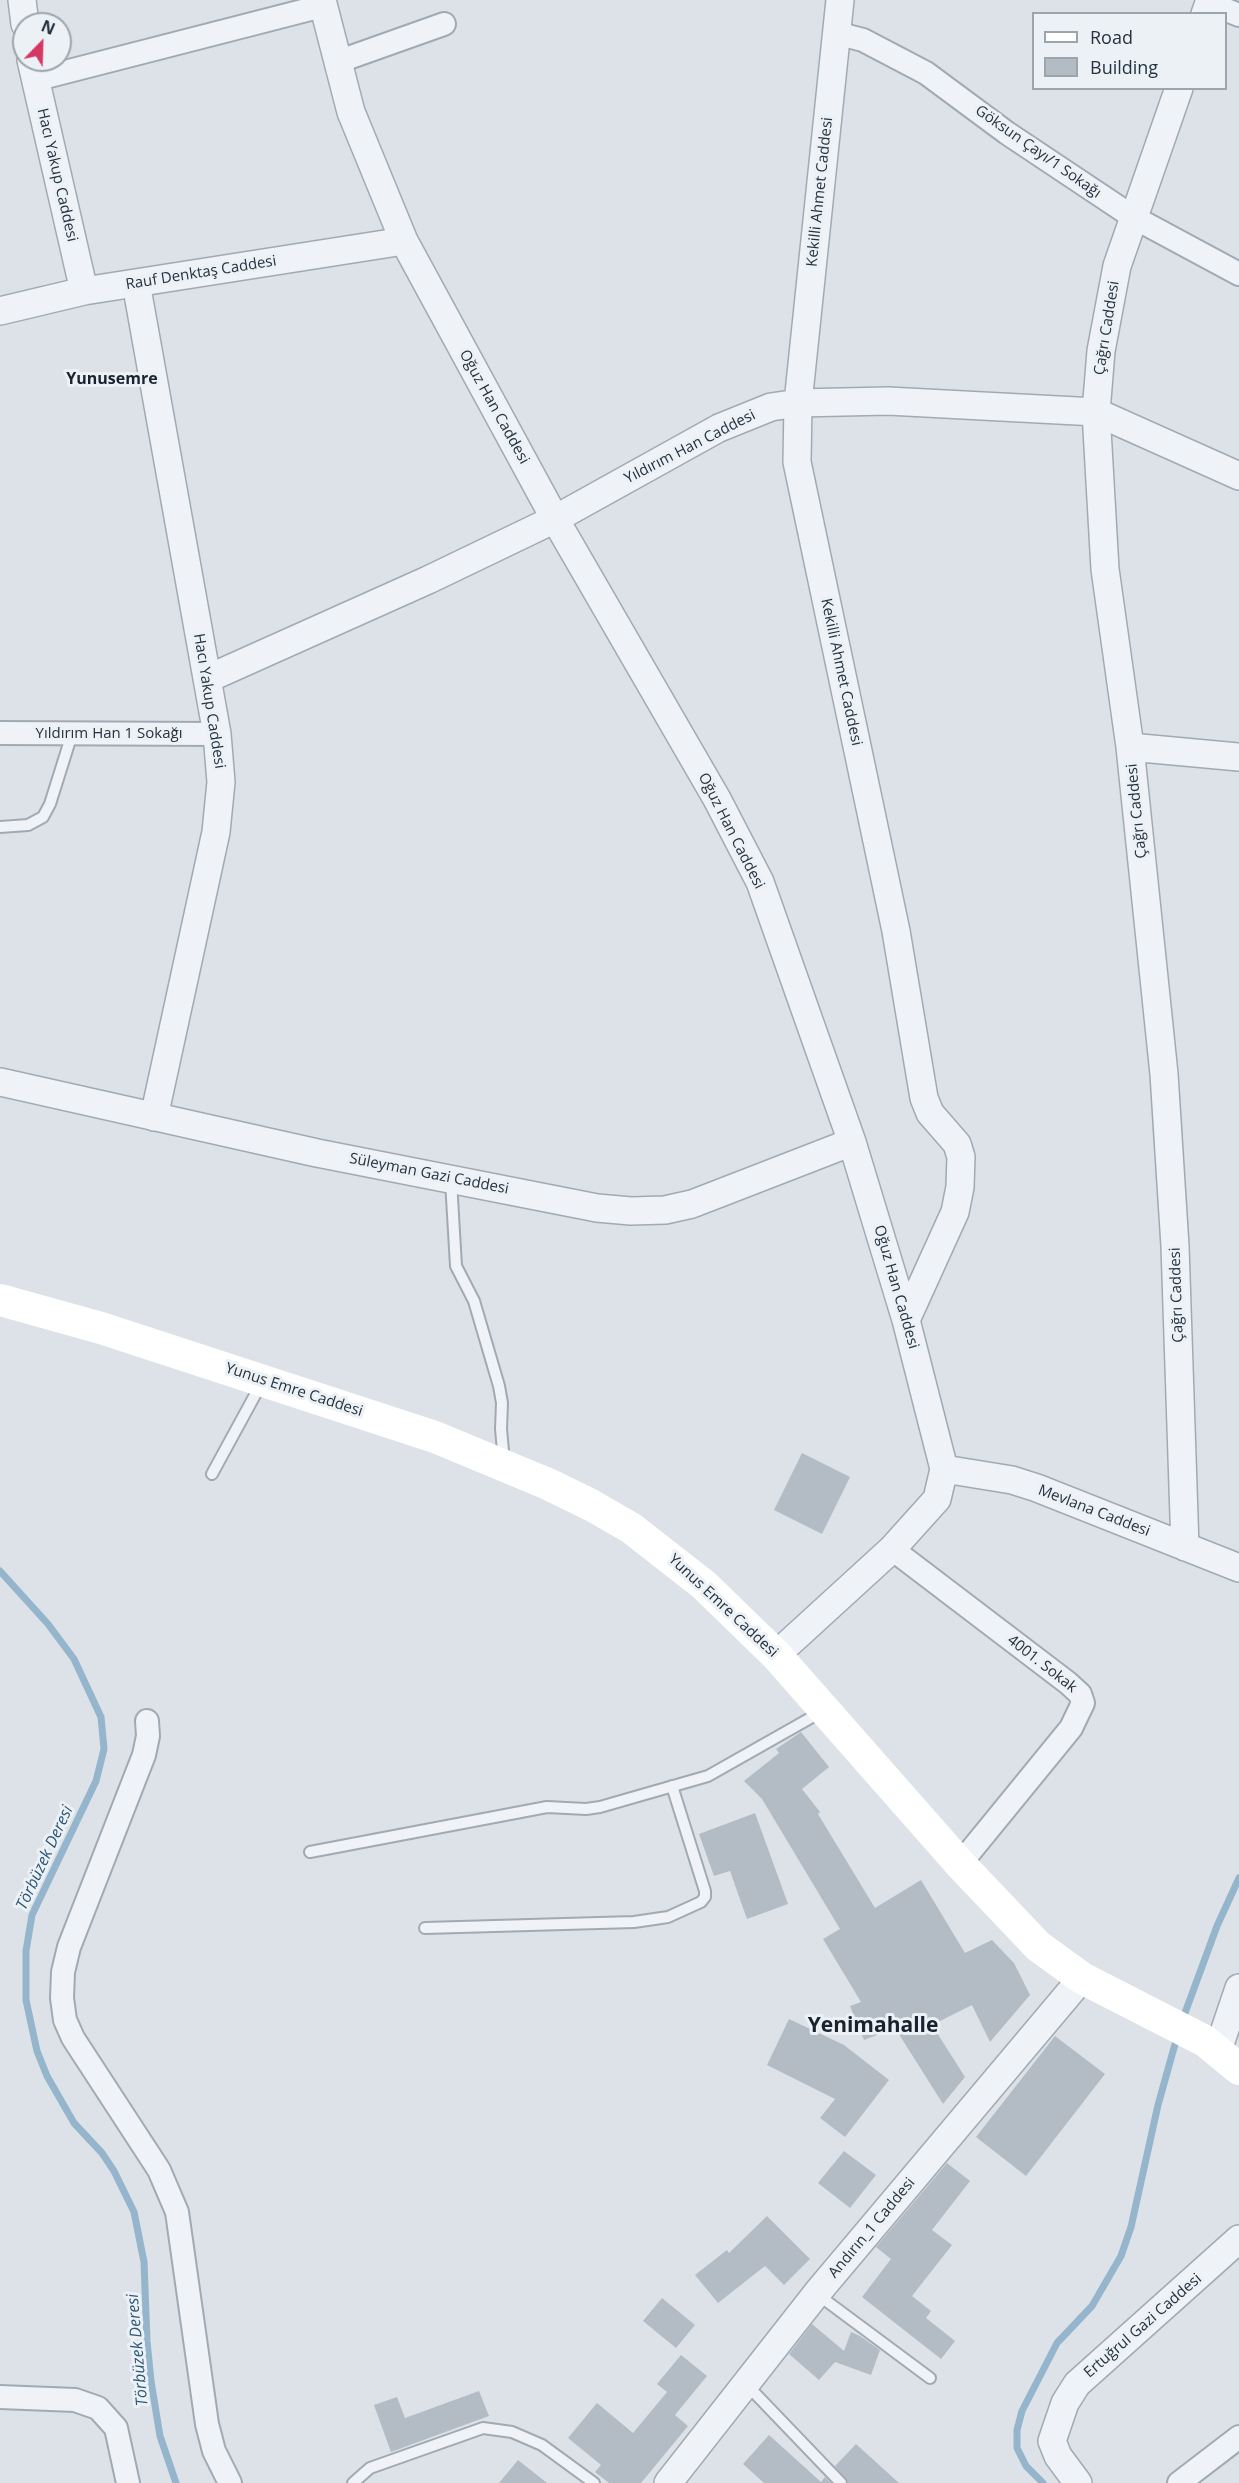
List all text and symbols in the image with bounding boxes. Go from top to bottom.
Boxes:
north arrow [12,12,72,72]
legend [1032,12,1227,90]
text: N [38,15,59,40]
text: Road [1090,25,1133,49]
text: Building [1090,55,1158,79]
street label: Göksun Çayı/1 Sokağı [972,102,1104,202]
street label: Hacı Yakup Caddesi [33,106,81,244]
street label: Kekilli Ahmet Caddesi [803,116,837,268]
street label: Rauf Denktaş Caddesi [124,252,278,294]
street label: Çağrı Caddesi [1091,280,1123,376]
street label: Oğuz Han Caddesi [455,347,533,467]
district label: Yunusemre [66,369,158,389]
street label: Yıldırım Han Caddesi [621,406,759,488]
street label: Kekilli Ahmet Caddesi [817,597,865,747]
street label: Hacı Yakup Caddesi [189,632,229,770]
street label: Yıldırım Han 1 Sokağı [36,725,182,743]
street label: Çağrı Caddesi [1123,763,1151,859]
street label: Oğuz Han Caddesi [694,770,768,892]
street label: Süleyman Gazi Caddesi [348,1150,510,1198]
street label: Oğuz Han Caddesi [870,1223,922,1351]
street label: Çağrı Caddesi [1166,1247,1188,1343]
street label: Yunus Emre Caddesi [223,1359,365,1421]
street label: Mevlana Caddesi [1035,1481,1153,1541]
street label: Yunus Emre Caddesi [664,1551,782,1661]
street label: 4001. Sokak [1004,1631,1080,1697]
water label: Törbüzek Deresi [12,1803,78,1913]
district label: Yenimahalle [808,2013,938,2039]
street label: Andırın_1 Caddesi [825,2174,919,2282]
street label: Ertuğrul Gazi Caddesi [1081,2270,1205,2382]
water label: Törbüzek Deresi [124,2293,152,2407]

